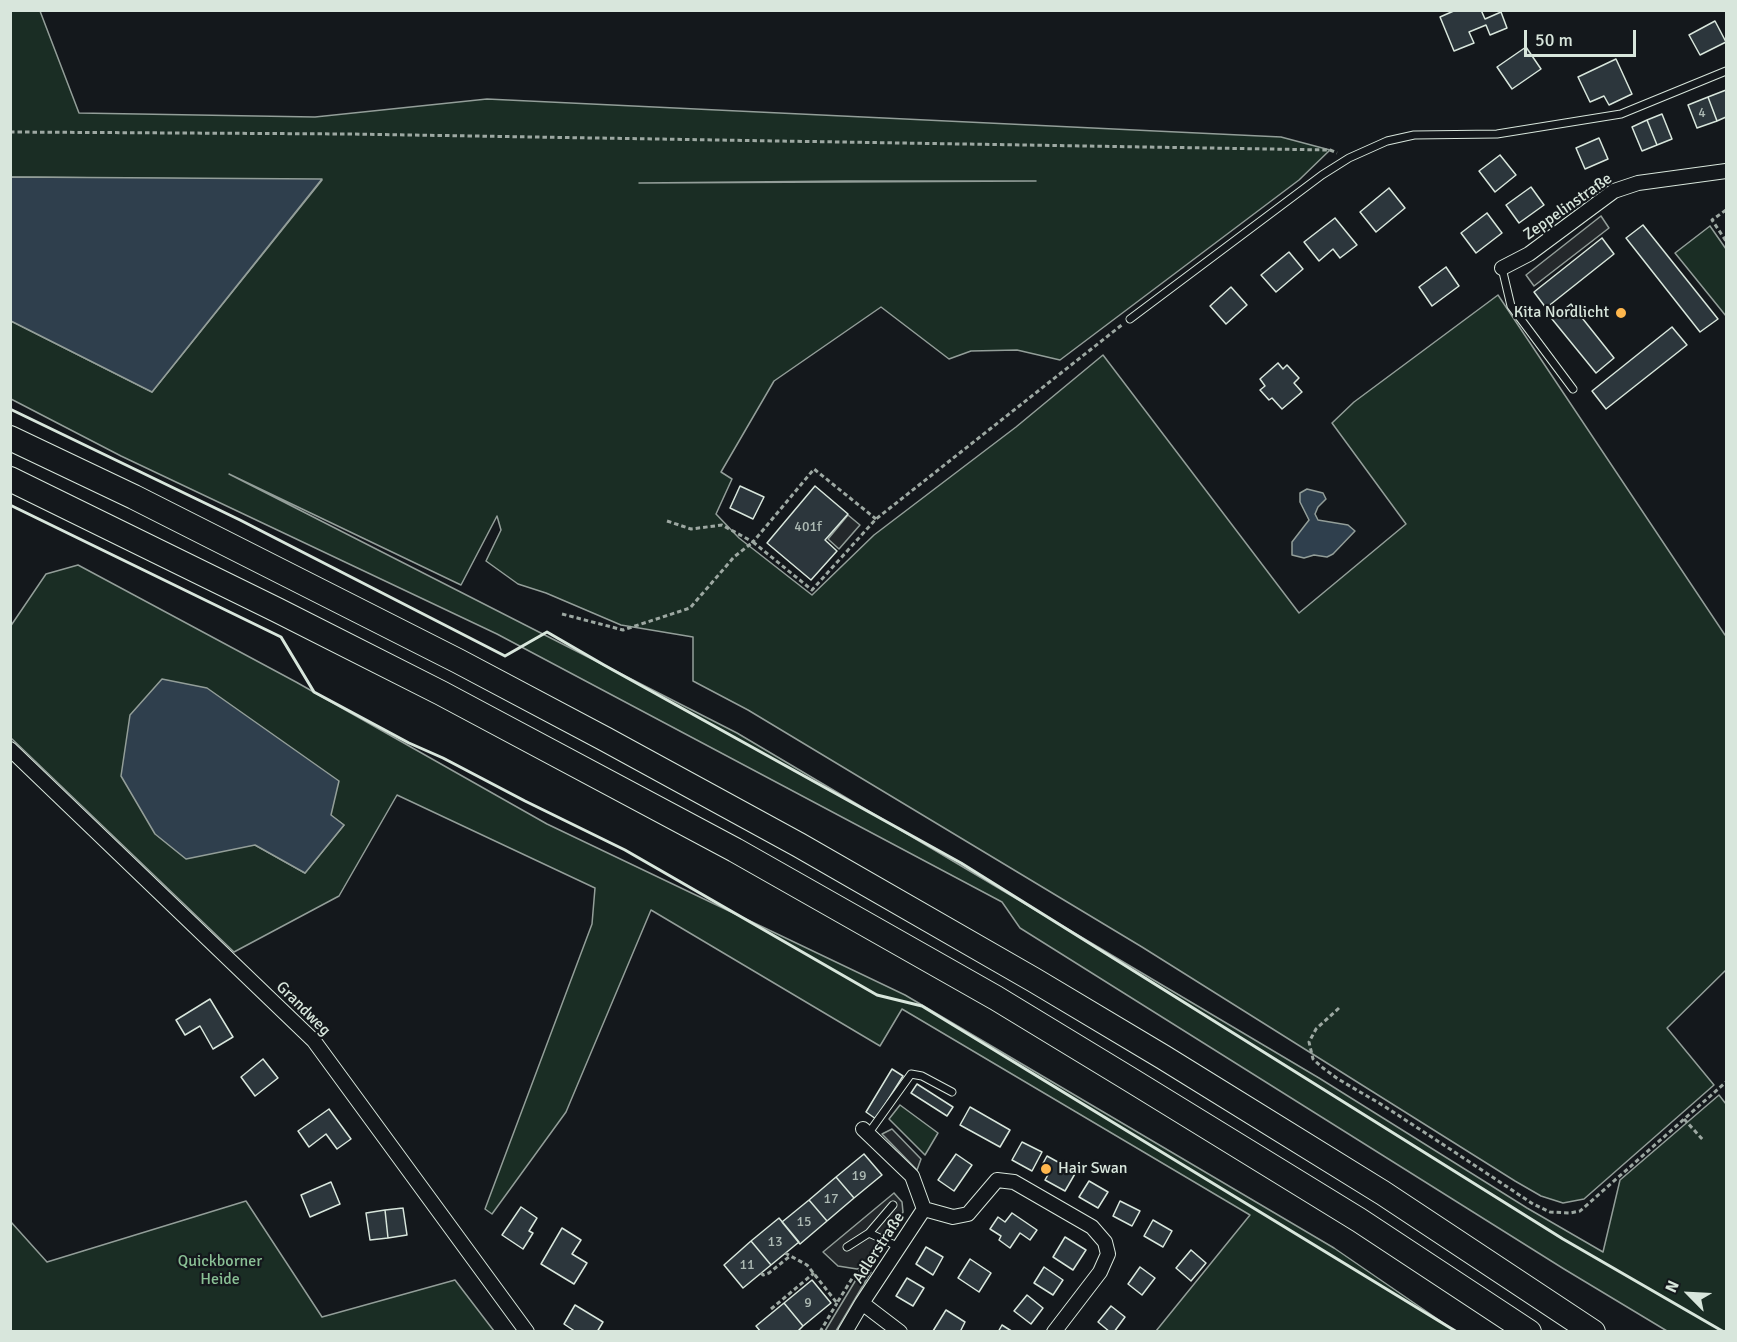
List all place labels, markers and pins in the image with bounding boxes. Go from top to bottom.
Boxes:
place label: Kita Nordlicht [1514,303,1609,323]
marker: Kita Nordlicht [1614,306,1628,320]
place label: Hair Swan [1058,1159,1128,1179]
marker: Hair Swan [1039,1162,1053,1176]

